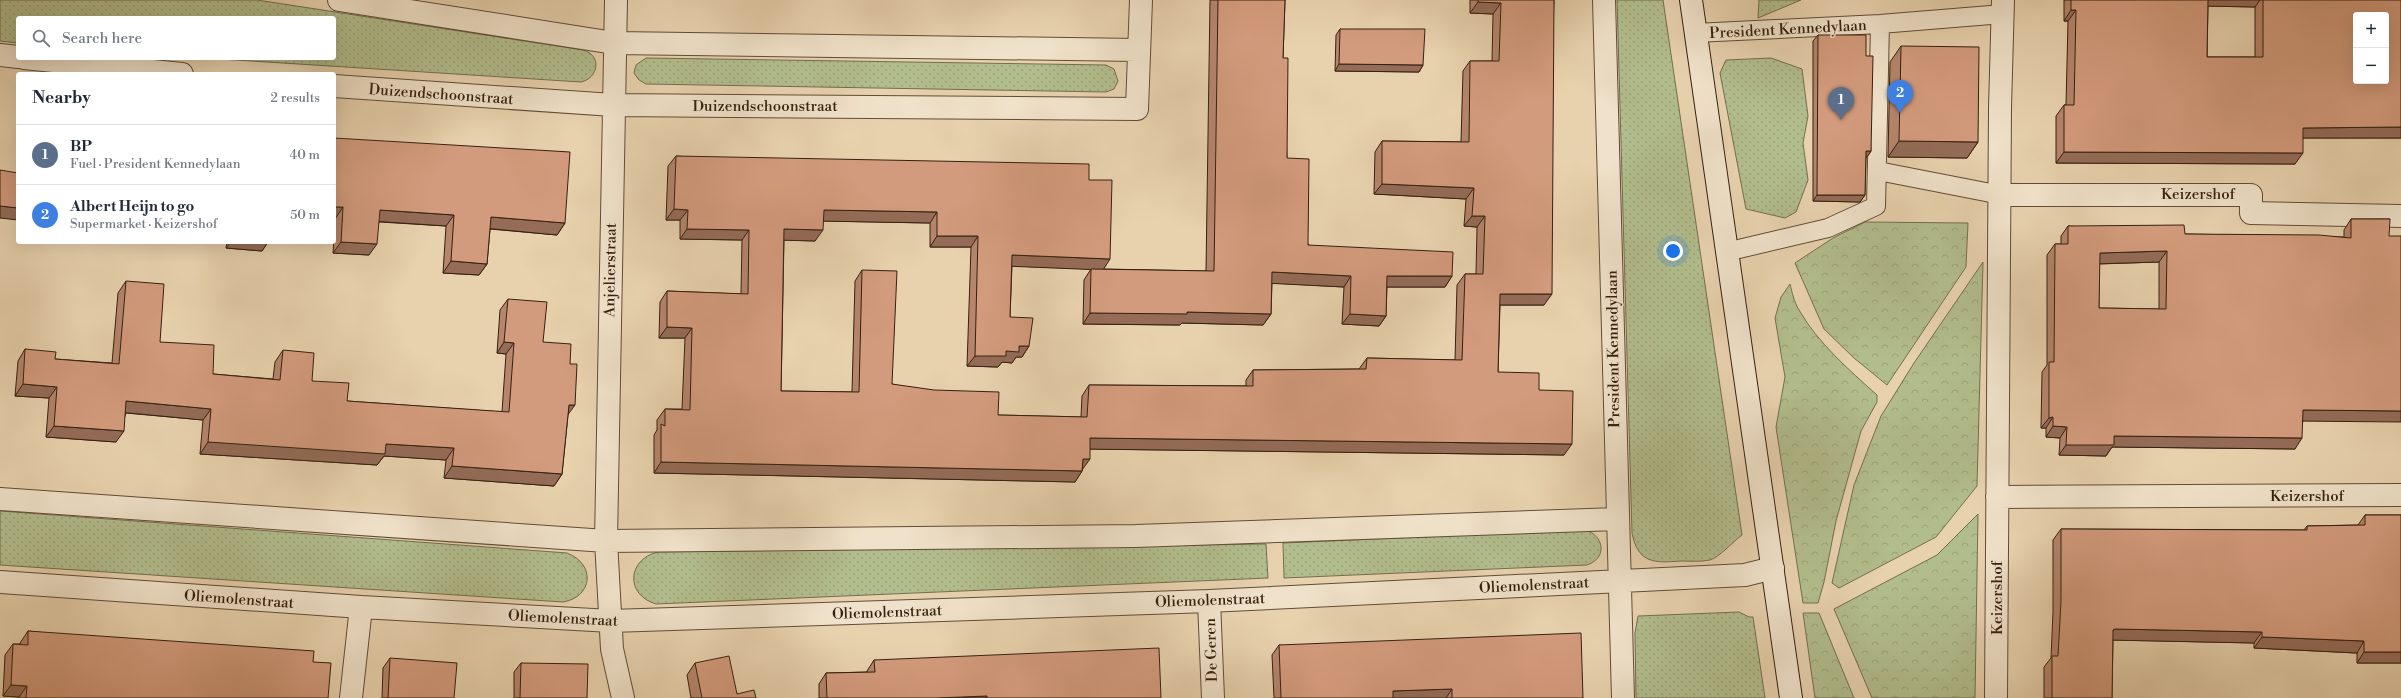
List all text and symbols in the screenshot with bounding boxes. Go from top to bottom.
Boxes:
map controls [2353,12,2389,84]
button: + [2353,12,2389,48]
search box [16,16,336,60]
street label: President Kennedylaan [1709,16,1867,43]
icon: search [30,27,52,49]
text: Search here [62,29,142,48]
button: − [2353,48,2389,84]
street label: Duizendschoonstraat [368,80,515,109]
pin: 2 [1887,80,1913,113]
text: Nearby [32,87,91,109]
pin: 1 [1828,87,1854,120]
text: 2 results [271,90,320,106]
street label: Duizendschoonstraat [692,97,838,116]
text: BP [70,137,92,156]
text: 1 [42,147,48,163]
text: 40 m [290,147,320,163]
text: Fuel · President Kennedylaan [70,156,240,172]
street label: Keizershof [2161,185,2235,204]
text: Albert Heijn to go [70,197,194,216]
text: 2 [41,207,49,223]
text: 50 m [290,207,320,223]
text: Supermarket · Keizershof [70,216,218,232]
street label: Anjelierstraat [600,222,621,318]
your location [1663,241,1683,261]
street label: President Kennedylaan [1603,270,1624,428]
street label: Keizershof [2270,487,2344,506]
street label: Keizershof [1988,561,2007,635]
street label: Oliemolenstraat [1479,573,1590,598]
street label: Oliemolenstraat [183,586,295,613]
street label: Oliemolenstraat [1155,589,1266,612]
street label: Oliemolenstraat [832,601,943,624]
street label: Oliemolenstraat [507,606,619,631]
street label: De Geren [1201,618,1222,682]

